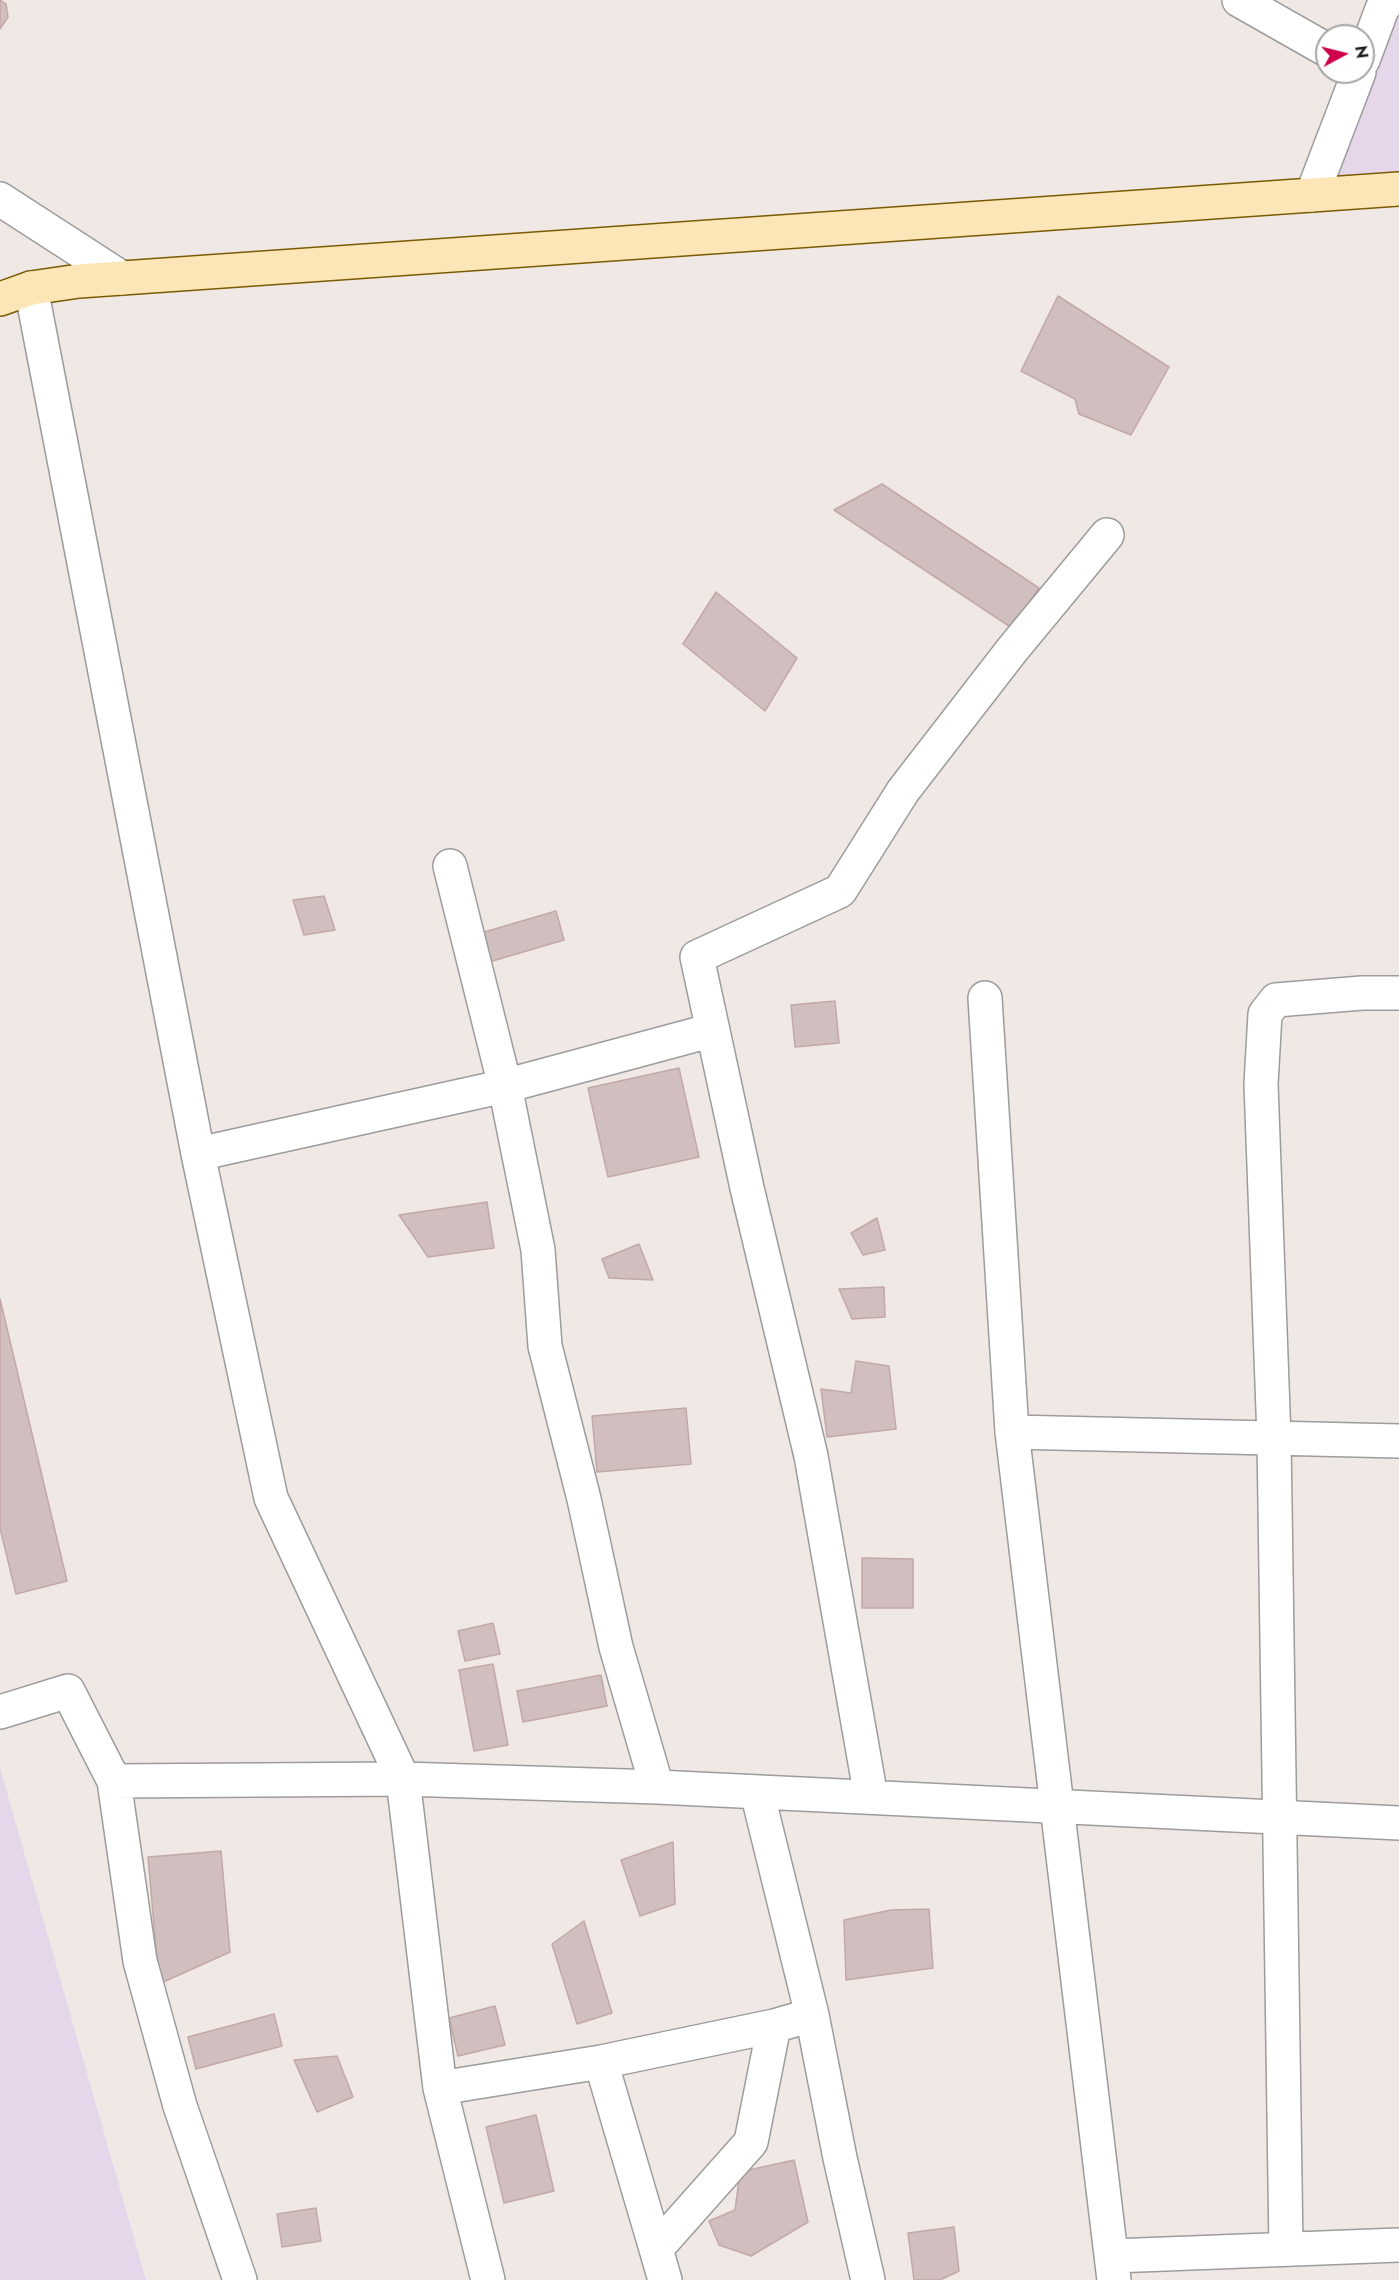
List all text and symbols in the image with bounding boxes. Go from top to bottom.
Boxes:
north arrow [1315,24,1375,84]
text: N [1349,44,1374,60]

